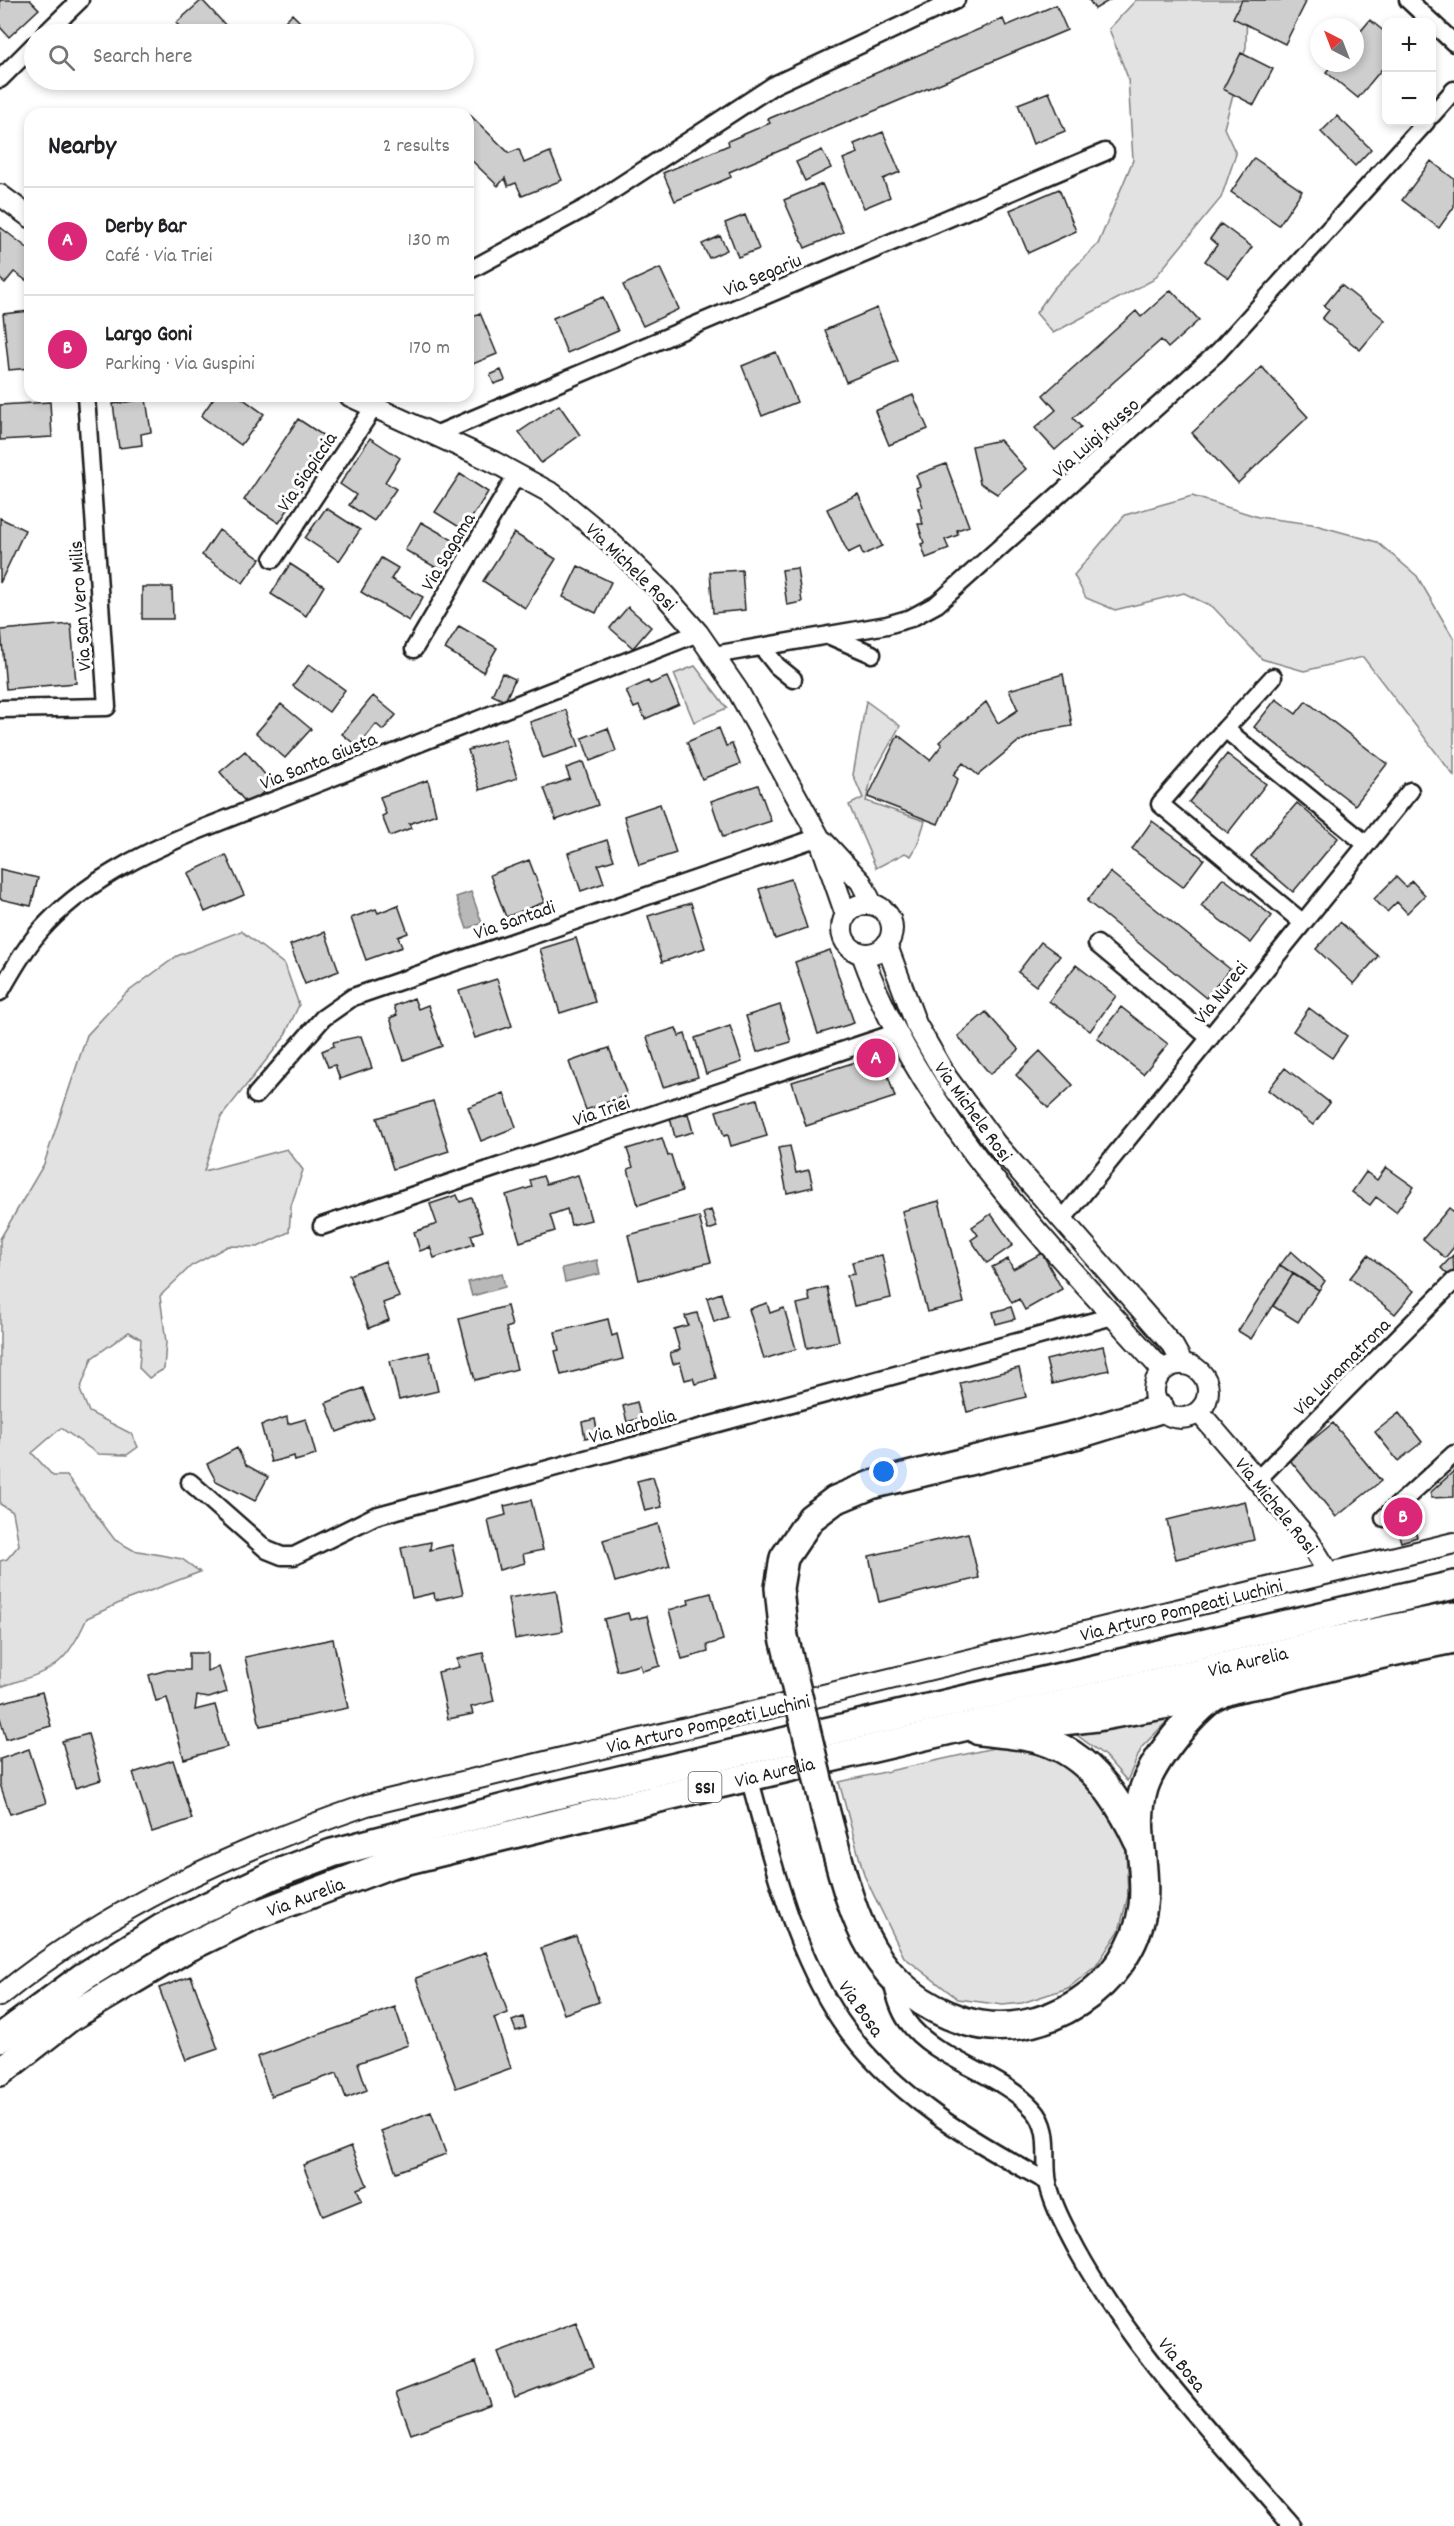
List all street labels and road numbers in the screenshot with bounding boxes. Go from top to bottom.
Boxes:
street label: Via Segariu [720,248,807,306]
street label: Via Luigi Russo [1047,392,1147,486]
street label: Via Siapiccia [271,427,346,518]
street label: Via Sagama [415,508,484,597]
street label: Via Michele Rosi [578,517,682,619]
street label: Via San Vero Milis [63,540,101,672]
street label: Via Santa Giusta [257,726,382,799]
street label: Via Santadi [470,895,560,949]
street label: Via Nureci [1189,956,1256,1031]
street label: Via Michele Rosi [926,1057,1018,1169]
street label: Via Triei [570,1090,635,1136]
street label: Via Lunamatrona [1288,1312,1399,1423]
street label: Via Narbolia [586,1403,680,1453]
street label: Via Michele Rosi [1227,1452,1323,1562]
street label: Via Arturo Pompeati Luchini [1078,1573,1286,1651]
street label: Via Aurelia [1206,1641,1291,1686]
street label: Via Arturo Pompeati Luchini [604,1689,813,1763]
street label: Via Aurelia [732,1751,818,1797]
road number: SS1 [688,1772,722,1802]
street label: Via Aurelia [264,1871,350,1926]
street label: Via Bosa [830,1976,890,2044]
street label: Via Bosa [1150,2332,1212,2400]

